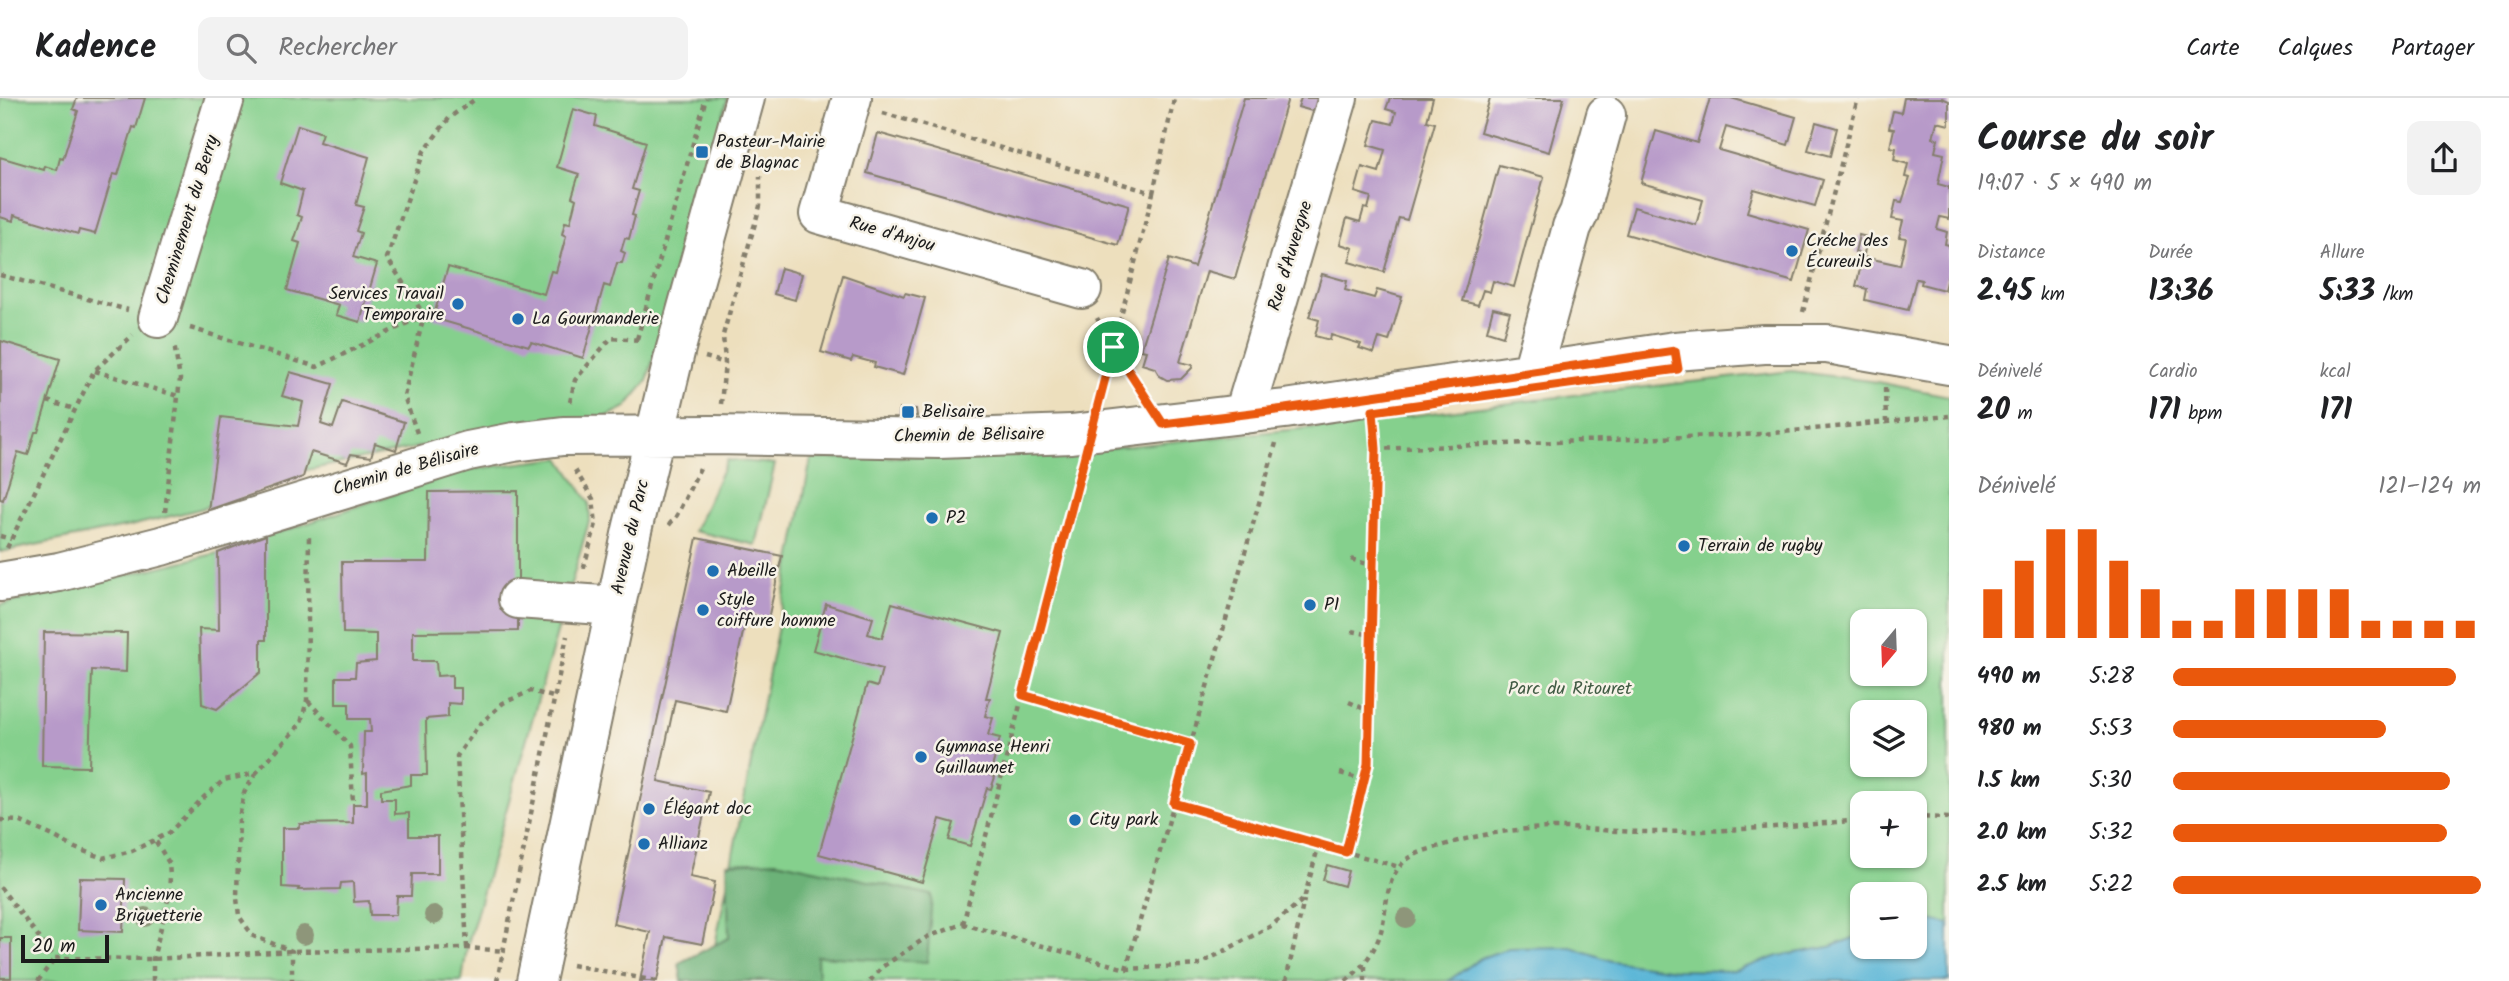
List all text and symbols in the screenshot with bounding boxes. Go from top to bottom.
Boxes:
search box [198,17,688,80]
text: Kadence [35,22,156,75]
text: Rechercher [278,27,397,69]
icon: search [222,29,260,67]
text: Carte [2186,29,2240,68]
text: Calques [2278,29,2353,68]
text: Partager [2391,29,2474,68]
text: Course du soir [1977,110,2213,170]
button: share [2407,121,2481,195]
place label: Pasteur-Mairie de Blagnac [716,128,825,178]
street label: Cheminement du Berry [148,131,228,308]
marker: Pasteur-Mairie de Blagnac [694,144,710,160]
text: 19:07 · 5 × 490 m [1977,166,2152,202]
street label: Rue d'Auvergne [1261,197,1321,315]
street label: Rue d'Anjou [846,209,939,261]
place label: Créche des Écureuils [1806,227,1889,277]
text: Distance [1977,238,2045,268]
text: Durée [2148,238,2193,268]
text: Allure [2320,238,2365,268]
marker: Créche des Écureuils [1784,243,1800,259]
text: 2.45 [1977,268,2033,316]
text: 13:36 [2148,268,2214,316]
text: 5:33 [2320,268,2375,316]
place label: Services Travail Temporaire [329,280,445,330]
text: km [2033,280,2065,310]
text: /km [2375,280,2413,310]
marker: Services Travail Temporaire [450,296,466,312]
place label: La Gourmanderie [532,305,659,334]
marker: La Gourmanderie [510,311,526,327]
pin [1083,317,1143,377]
icon: arrive [1094,328,1132,366]
text: Dénivelé [1977,357,2042,387]
text: Cardio [2148,357,2198,387]
text: kcal [2320,357,2351,387]
text: 20 [1977,387,2010,435]
text: 171 [2148,387,2181,435]
text: 171 [2320,387,2352,435]
place label: Belisaire [922,398,985,427]
text: m [2010,399,2033,429]
text: bpm [2181,399,2222,429]
marker: Belisaire [900,404,916,420]
street label: Chemin de Bélisaire [893,420,1045,452]
street label: Chemin de Bélisaire [330,435,482,505]
text: Dénivelé [1977,469,2055,505]
text: 121–124 m [2378,469,2481,505]
street label: Avenue du Parc [604,477,658,597]
place label: P2 [946,504,966,533]
marker: P2 [924,510,940,526]
place label: Terrain de rugby [1698,532,1823,561]
marker: Terrain de rugby [1676,538,1692,554]
place label: Abeille [727,557,777,586]
marker: Abeille [705,563,721,579]
place label: Style coiffure homme [717,586,835,636]
place label: P1 [1324,591,1339,620]
marker: P1 [1302,597,1318,613]
marker: Style coiffure homme [695,602,711,618]
north arrow [1850,609,1927,686]
map controls [1850,609,1927,959]
text: 490 m [1977,659,2041,695]
text: 5:28 [2089,659,2134,695]
park label: Parc du Ritouret [1508,675,1633,704]
button: layers [1850,700,1927,777]
text: 980 m [1977,711,2042,747]
text: 5:53 [2089,711,2133,747]
place label: Gymnase Henri Guillaumet [935,733,1051,783]
marker: Gymnase Henri Guillaumet [913,749,929,765]
text: 1.5 km [1977,763,2040,799]
text: 5:30 [2089,763,2132,799]
button: + [1850,791,1927,868]
place label: Élégant doc [663,795,752,824]
marker: Élégant doc [641,801,657,817]
place label: City park [1089,806,1159,835]
marker: City park [1067,812,1083,828]
text: 2.0 km [1977,815,2047,851]
text: 5:32 [2089,815,2134,851]
place label: Allianz [658,830,708,859]
marker: Allianz [636,836,652,852]
text: 2.5 km [1977,867,2047,903]
text: 5:22 [2089,867,2134,903]
place label: Ancienne Briquetterie [115,881,202,931]
button: − [1850,882,1927,959]
marker: Ancienne Briquetterie [93,897,109,913]
scale bar [21,932,108,964]
text: 20 m [32,932,75,962]

